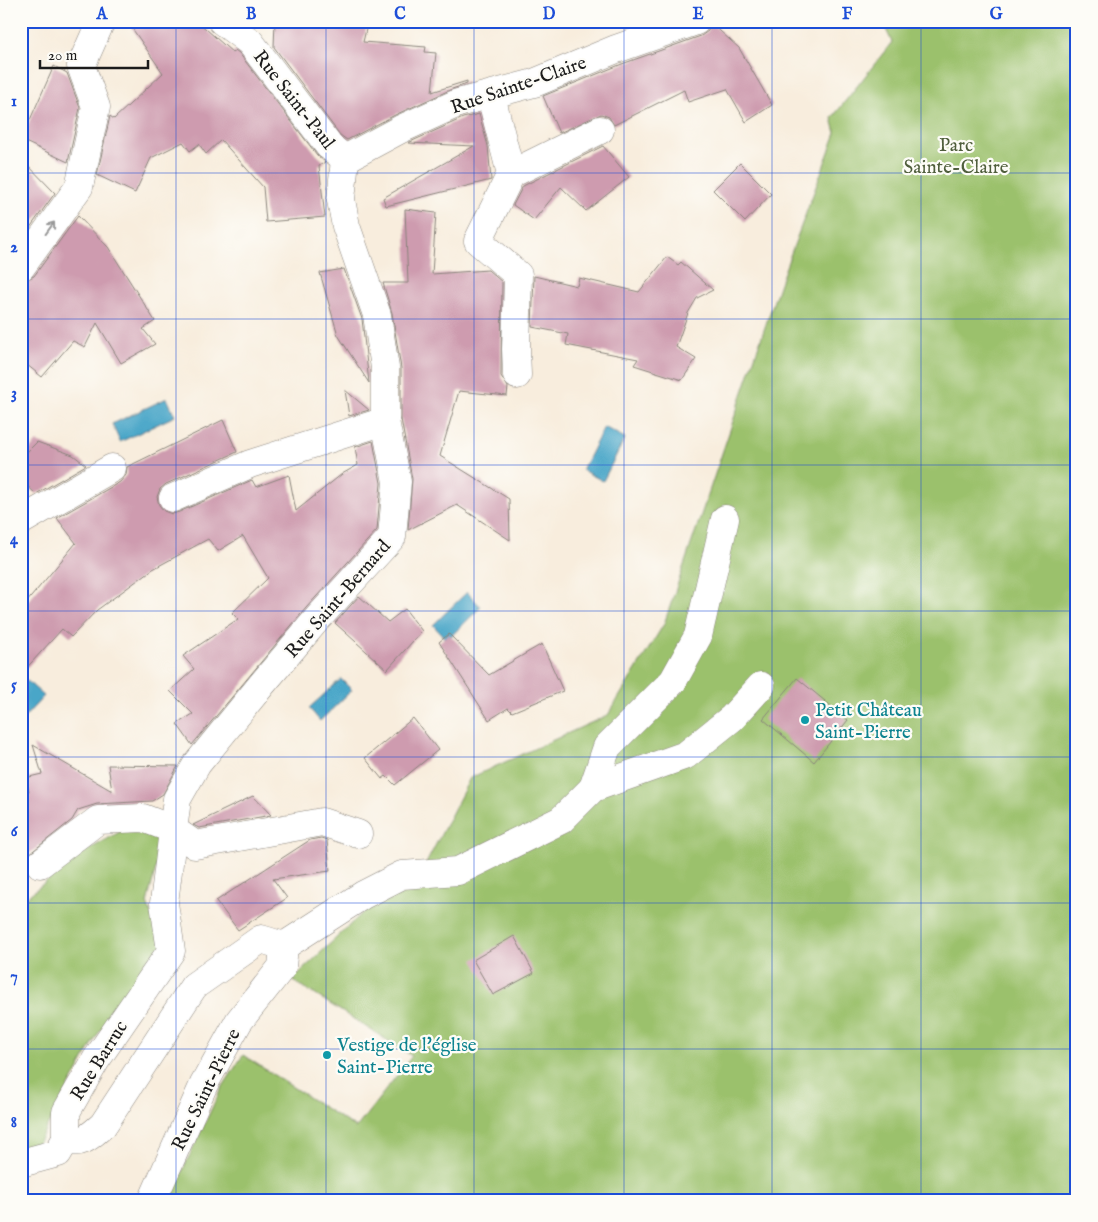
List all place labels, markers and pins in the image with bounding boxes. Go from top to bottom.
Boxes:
place label: Petit Château Saint-Pierre [815,699,922,745]
marker: Petit Château Saint-Pierre [799,714,811,726]
place label: Vestige de l'église Saint-Pierre [336,1034,477,1080]
marker: Vestige de l'église Saint-Pierre [321,1049,333,1061]

